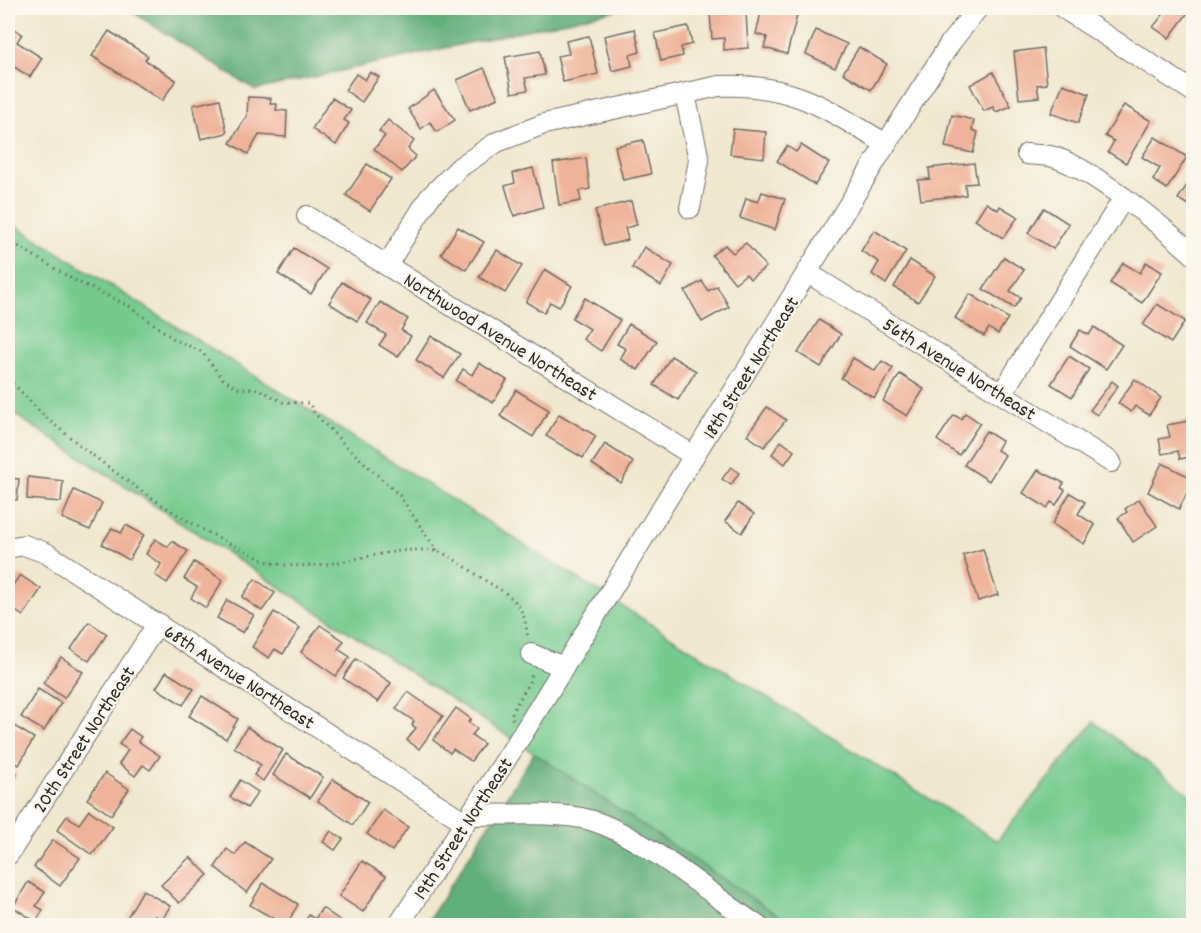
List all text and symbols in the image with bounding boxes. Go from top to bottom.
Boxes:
street label: Northwood Avenue Northeast [397,267,602,410]
street label: 18th Street Northeast [697,292,808,445]
street label: 56th Avenue Northeast [876,312,1041,429]
street label: 68th Avenue Northeast [157,619,319,738]
street label: 20th Street Northeast [27,661,144,820]
street label: 19th Street Northeast [408,753,521,906]

